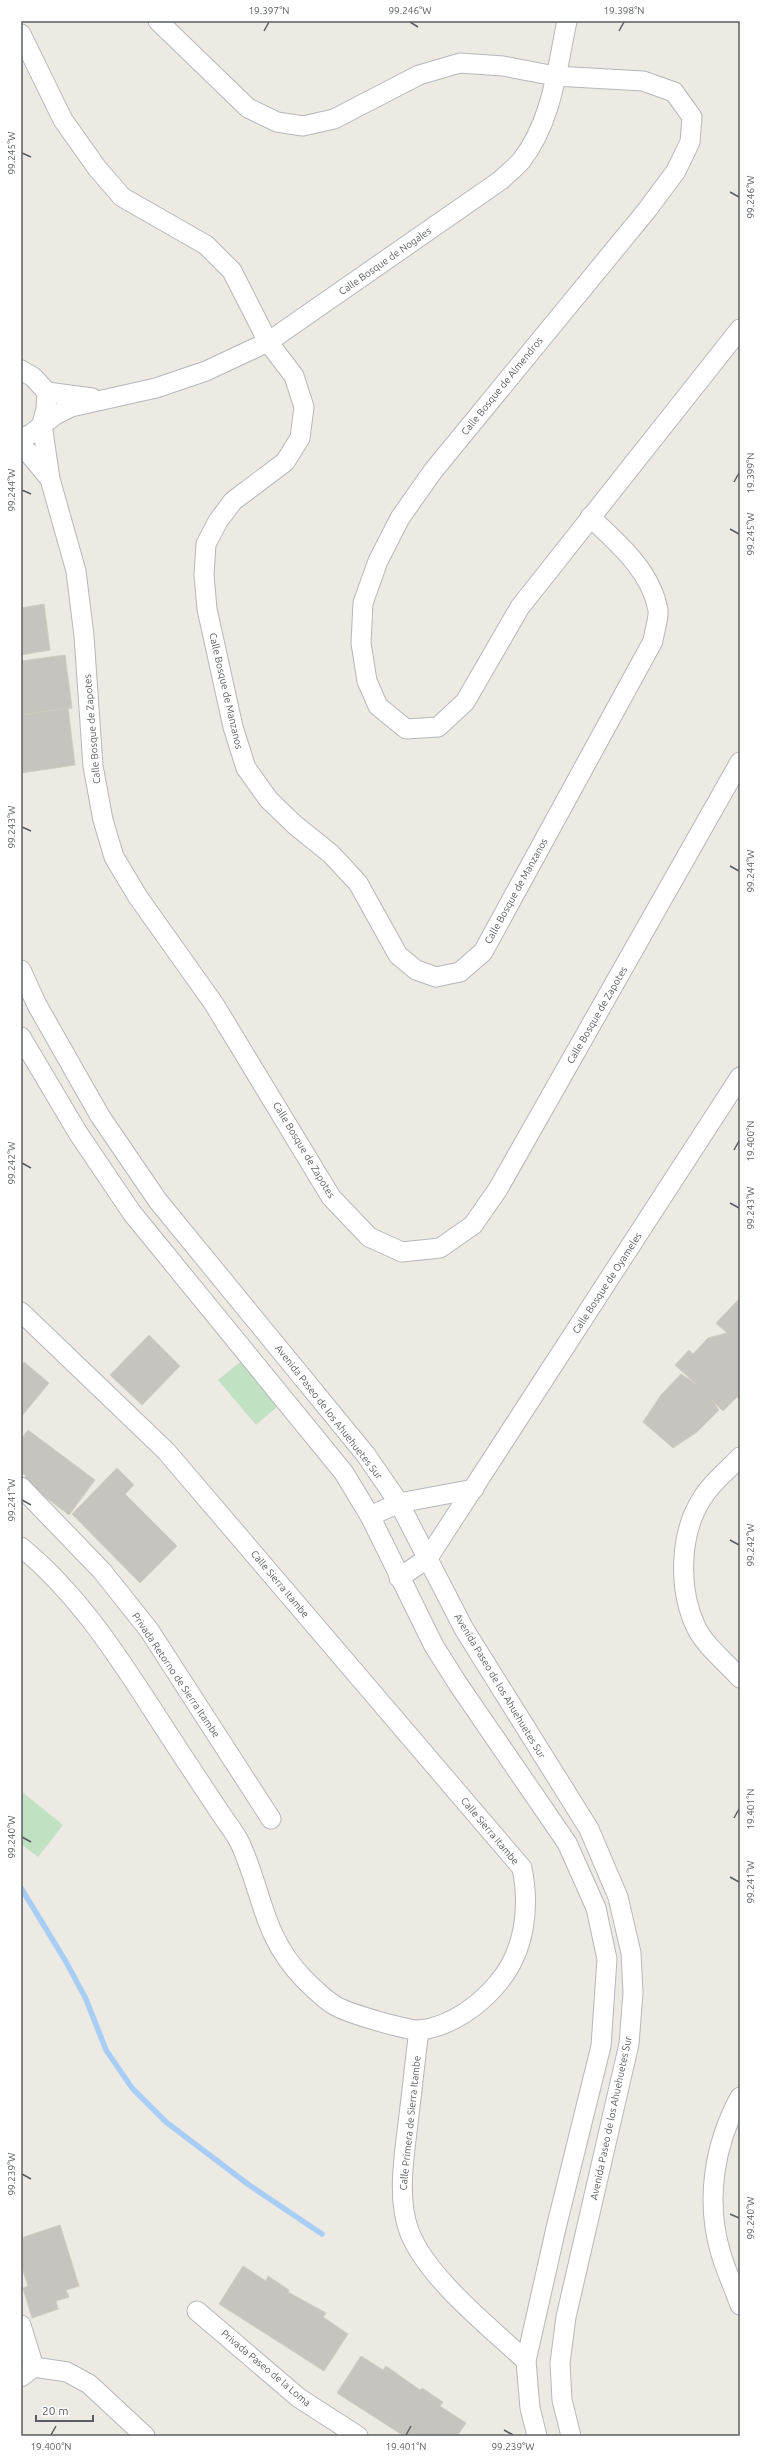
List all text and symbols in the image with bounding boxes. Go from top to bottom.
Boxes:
text: 19.397°N [248,5,290,16]
text: 99.246°W [388,5,432,16]
text: 19.398°N [603,5,645,16]
text: 99.245°W [6,131,17,175]
text: 99.246°W [745,175,756,219]
street label: Calle Bosque de Nogales [337,225,433,297]
street label: Calle Bosque de Almendros [459,335,545,437]
text: 19.399°N [745,452,756,494]
text: 99.244°W [6,468,17,512]
text: 99.245°W [745,512,756,556]
street label: Calle Bosque de Manzanos [207,632,245,750]
street label: Calle Bosque de Zapotes [82,674,102,784]
text: 99.243°W [6,805,17,849]
street label: Calle Bosque de Manzanos [482,836,550,946]
text: 99.244°W [745,849,756,893]
street label: Calle Bosque de Zapotes [565,965,629,1065]
street label: Calle Bosque de Zapotes [271,1100,337,1200]
text: 19.400°N [745,1120,756,1162]
text: 99.242°W [6,1141,17,1185]
text: 99.243°W [745,1186,756,1230]
street label: Calle Bosque de Oyameles [570,1230,644,1336]
street label: Avenida Paseo de los Ahuehuetes Sur [273,1343,385,1481]
text: 99.241°W [6,1478,17,1522]
text: 99.242°W [745,1523,756,1567]
street label: Calle Sierra Itambe [249,1548,311,1620]
street label: Privada Retorno de Sierra Itambe [130,1611,222,1739]
street label: Avenida Paseo de los Ahuehuetes Sur [452,1612,548,1761]
text: 19.401°N [745,1788,756,1830]
street label: Calle Sierra Itambe [459,1795,521,1867]
text: 99.240°W [6,1815,17,1859]
text: 99.241°W [745,1860,756,1904]
street label: Avenida Paseo de los Ahuehuetes Sur [588,2035,634,2201]
street label: Calle Primera de Sierra Itambe [397,2055,423,2191]
text: 99.239°W [6,2152,17,2196]
text: 99.240°W [745,2196,756,2240]
street label: Privada Paseo de la Loma [219,2327,313,2409]
scale bar [36,2397,93,2423]
text: 20 m [42,2404,69,2417]
text: 19.400°N [30,2441,72,2452]
text: 19.401°N [385,2441,427,2452]
text: 99.239°W [491,2441,535,2452]

